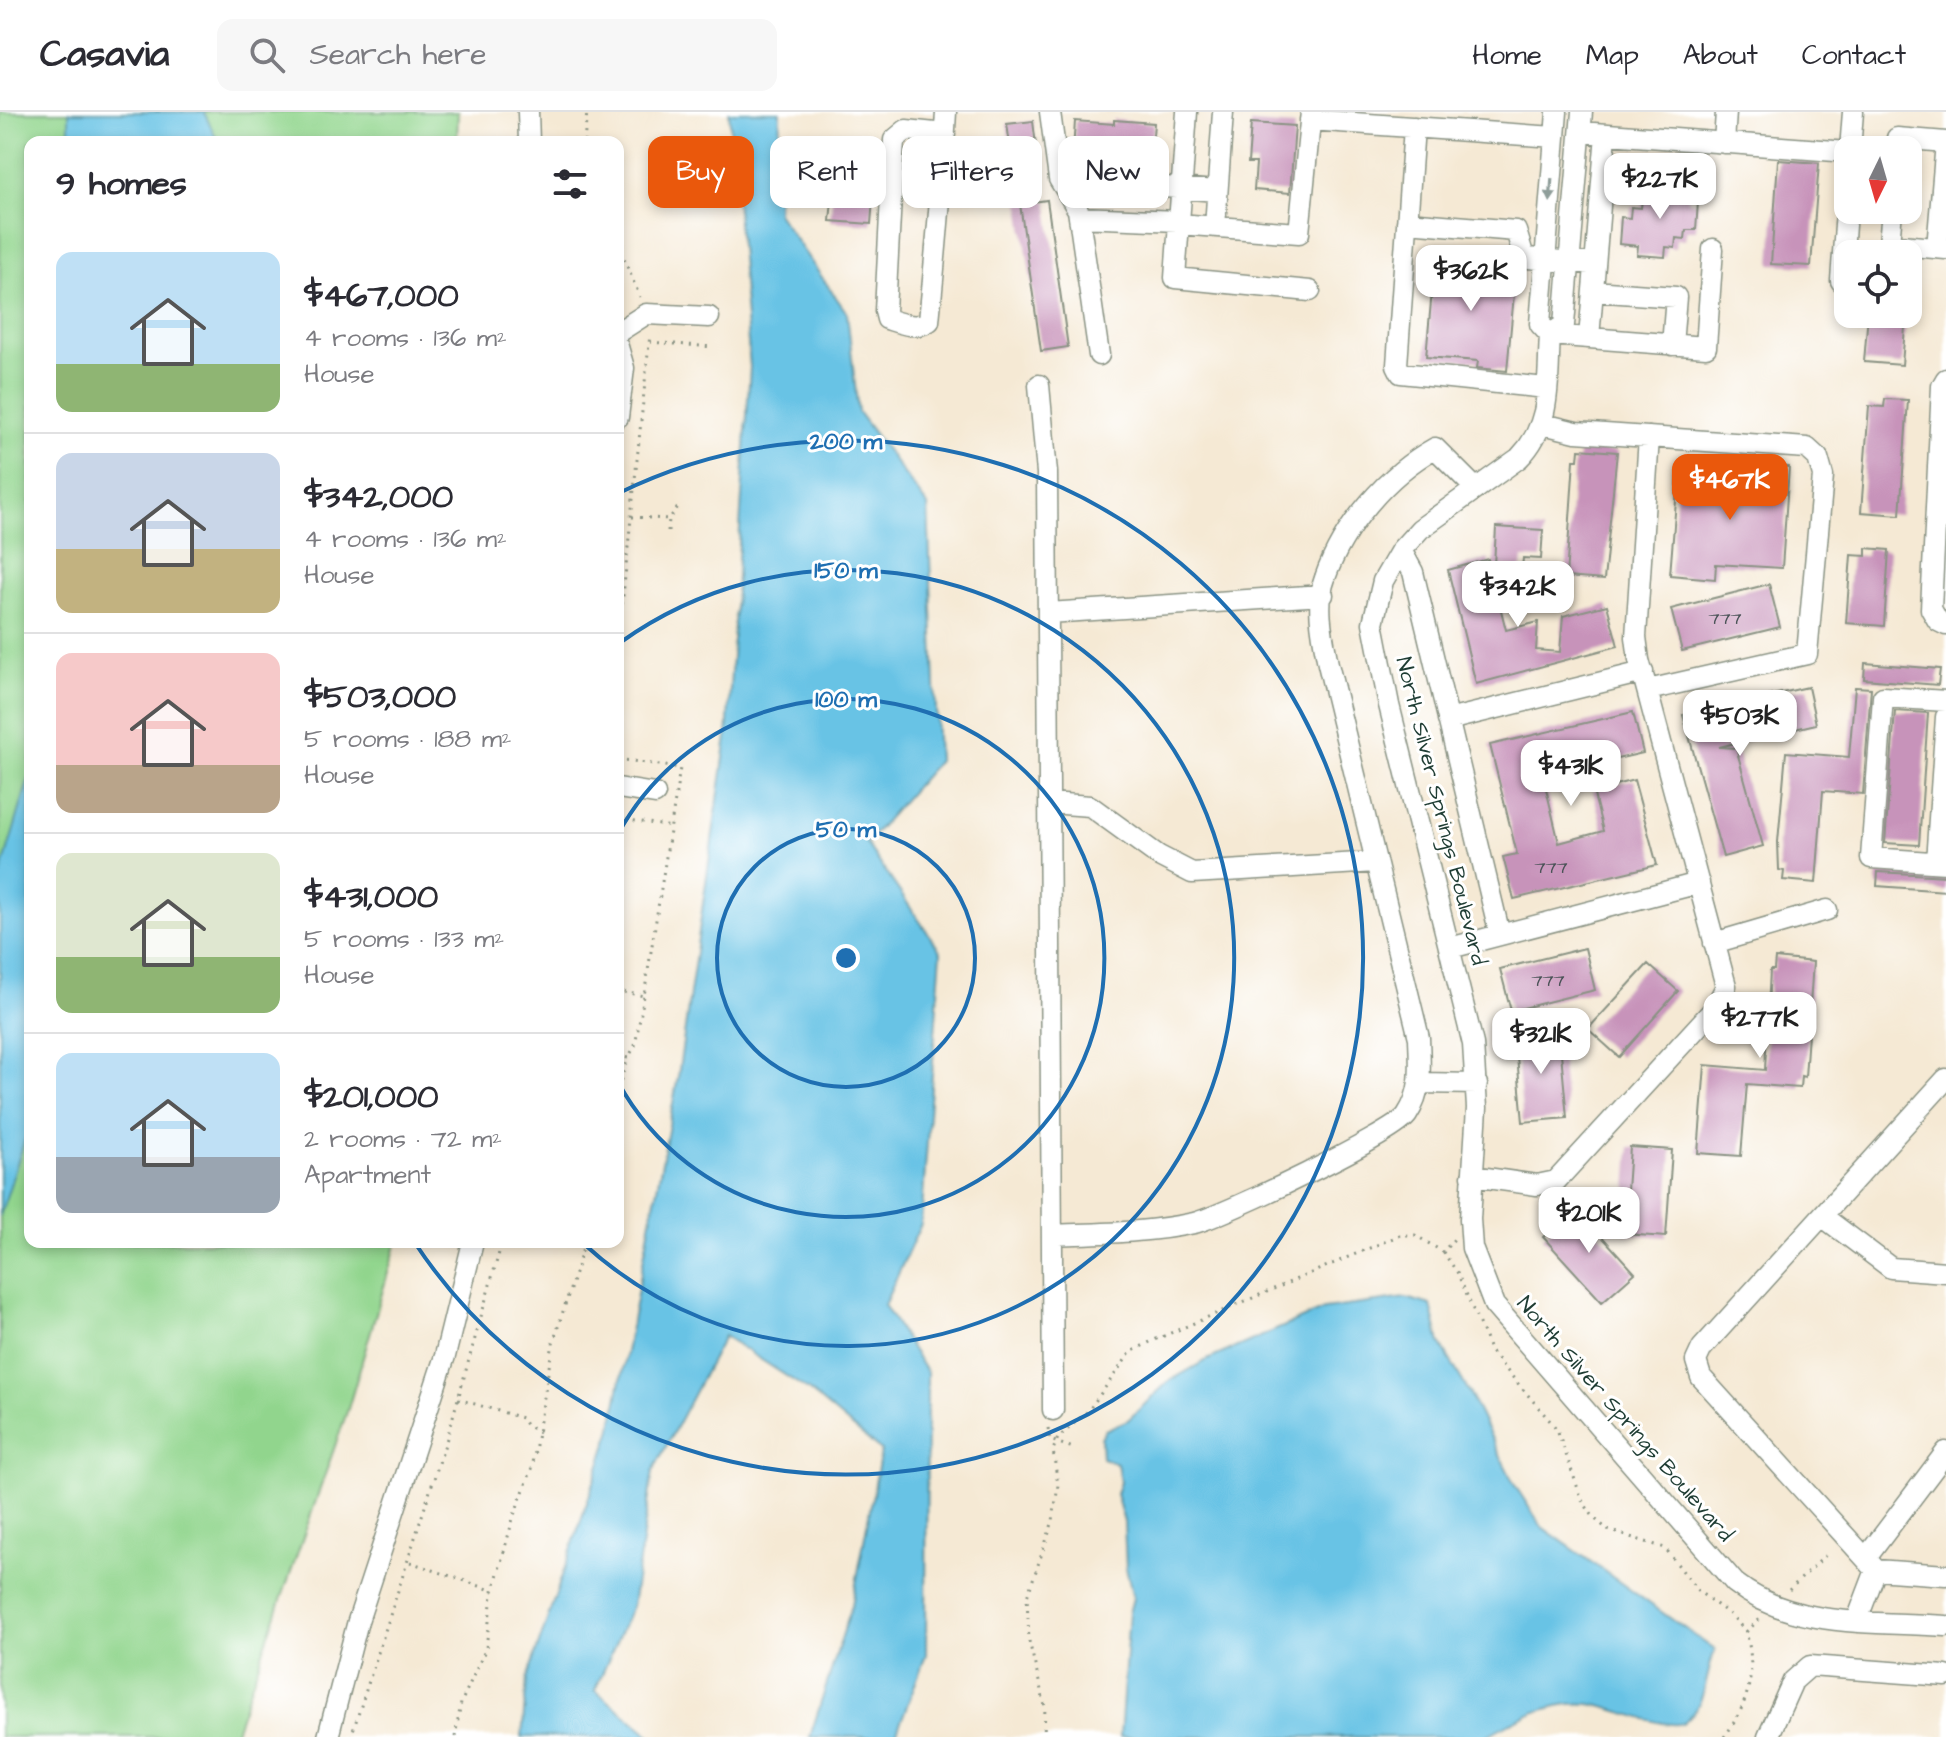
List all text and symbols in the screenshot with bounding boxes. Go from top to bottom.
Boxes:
search box [217,19,777,91]
text: Casavia [40,29,169,81]
icon: search [245,33,289,77]
text: Search here [309,34,486,76]
text: Home [1472,36,1542,75]
text: Map [1586,36,1639,75]
text: About [1683,36,1758,75]
text: Contact [1802,36,1906,75]
chip: Buy [648,136,754,208]
chip: Rent [770,136,886,208]
chip: Filters [902,136,1042,208]
chip: New [1058,136,1169,208]
north arrow [1834,136,1922,224]
map controls [1834,136,1922,328]
pin: $227K [1604,153,1716,221]
text: 9 homes [56,160,187,208]
text: $227K [1622,161,1698,197]
icon: filters [548,162,592,206]
one-way arrow [1544,178,1557,203]
button: locate [1834,240,1922,328]
pin: $362K [1415,245,1527,313]
text: $362K [1434,253,1508,289]
text: $467,000 [304,272,459,320]
icon: home [120,284,216,380]
text: 4 rooms · 136 m² [304,320,507,356]
text: House [304,356,375,392]
text: 200 m [809,425,882,459]
pin: $467K [1674,454,1786,522]
text: $467K [1690,462,1770,498]
text: $342,000 [304,473,453,521]
icon: home [120,485,216,581]
text: 4 rooms · 136 m² [304,521,507,557]
text: 150 m [814,554,878,588]
text: House [304,557,375,593]
pin: $342K [1462,561,1574,629]
text: $342K [1480,569,1556,605]
house number: 777 [1708,606,1742,631]
street label: North Silver Springs Boulevard [1387,654,1494,969]
text: $503,000 [304,673,456,721]
text: 100 m [815,683,877,717]
icon: home [120,685,216,781]
pin: $503K [1684,690,1796,758]
text: $503K [1701,698,1779,734]
text: 5 rooms · 188 m² [304,721,512,757]
pin: $431K [1515,740,1627,808]
text: $431K [1539,748,1603,784]
text: House [304,757,375,793]
text: 50 m [816,813,877,847]
house number: 777 [1534,855,1568,880]
text: $431,000 [304,873,438,921]
icon: home [120,885,216,981]
text: 5 rooms · 133 m² [304,921,504,957]
centre of rings [832,944,860,972]
text: House [304,957,375,993]
house number: 777 [1531,968,1565,993]
pin: $277K [1704,992,1816,1060]
text: $277K [1721,1000,1799,1036]
pin: $321K [1485,1008,1597,1076]
text: $321K [1510,1016,1572,1052]
text: $201,000 [304,1073,439,1121]
icon: home [120,1085,216,1181]
text: 2 rooms · 72 m² [304,1121,502,1157]
text: Apartment [304,1157,431,1193]
pin: $201K [1533,1187,1645,1255]
text: $201K [1557,1195,1621,1231]
street label: North Silver Springs Boulevard [1509,1289,1741,1549]

